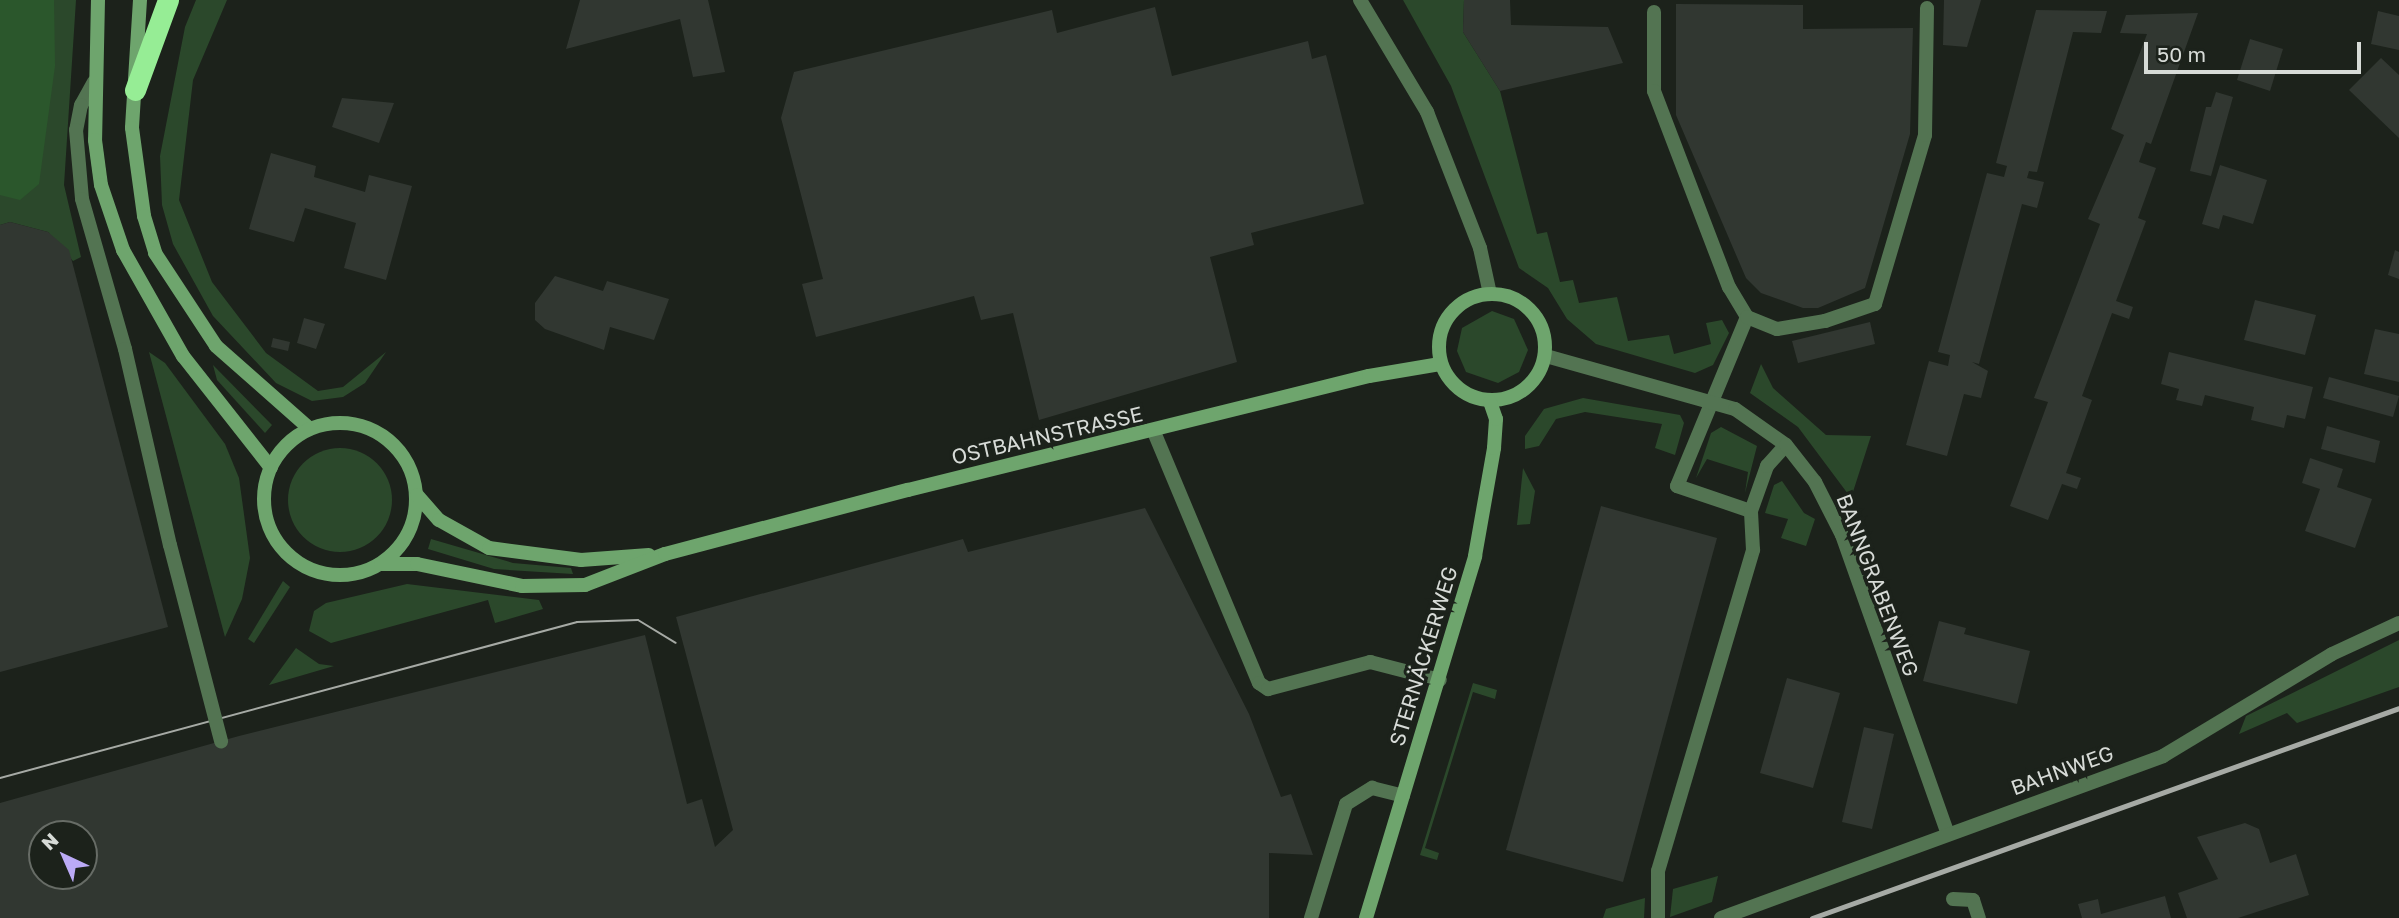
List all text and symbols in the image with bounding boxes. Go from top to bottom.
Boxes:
scale bar [2147,28,2364,72]
text: 50 m [2157,41,2206,67]
street label: OSTBAHNSTRASSE [949,401,1145,469]
street label: BANNGRABENWEG [1832,490,1924,680]
street label: STERNÄCKERWEG [1384,563,1462,749]
street label: BAHNWEG [2007,740,2117,800]
north arrow [28,820,98,890]
text: N [36,828,63,854]

